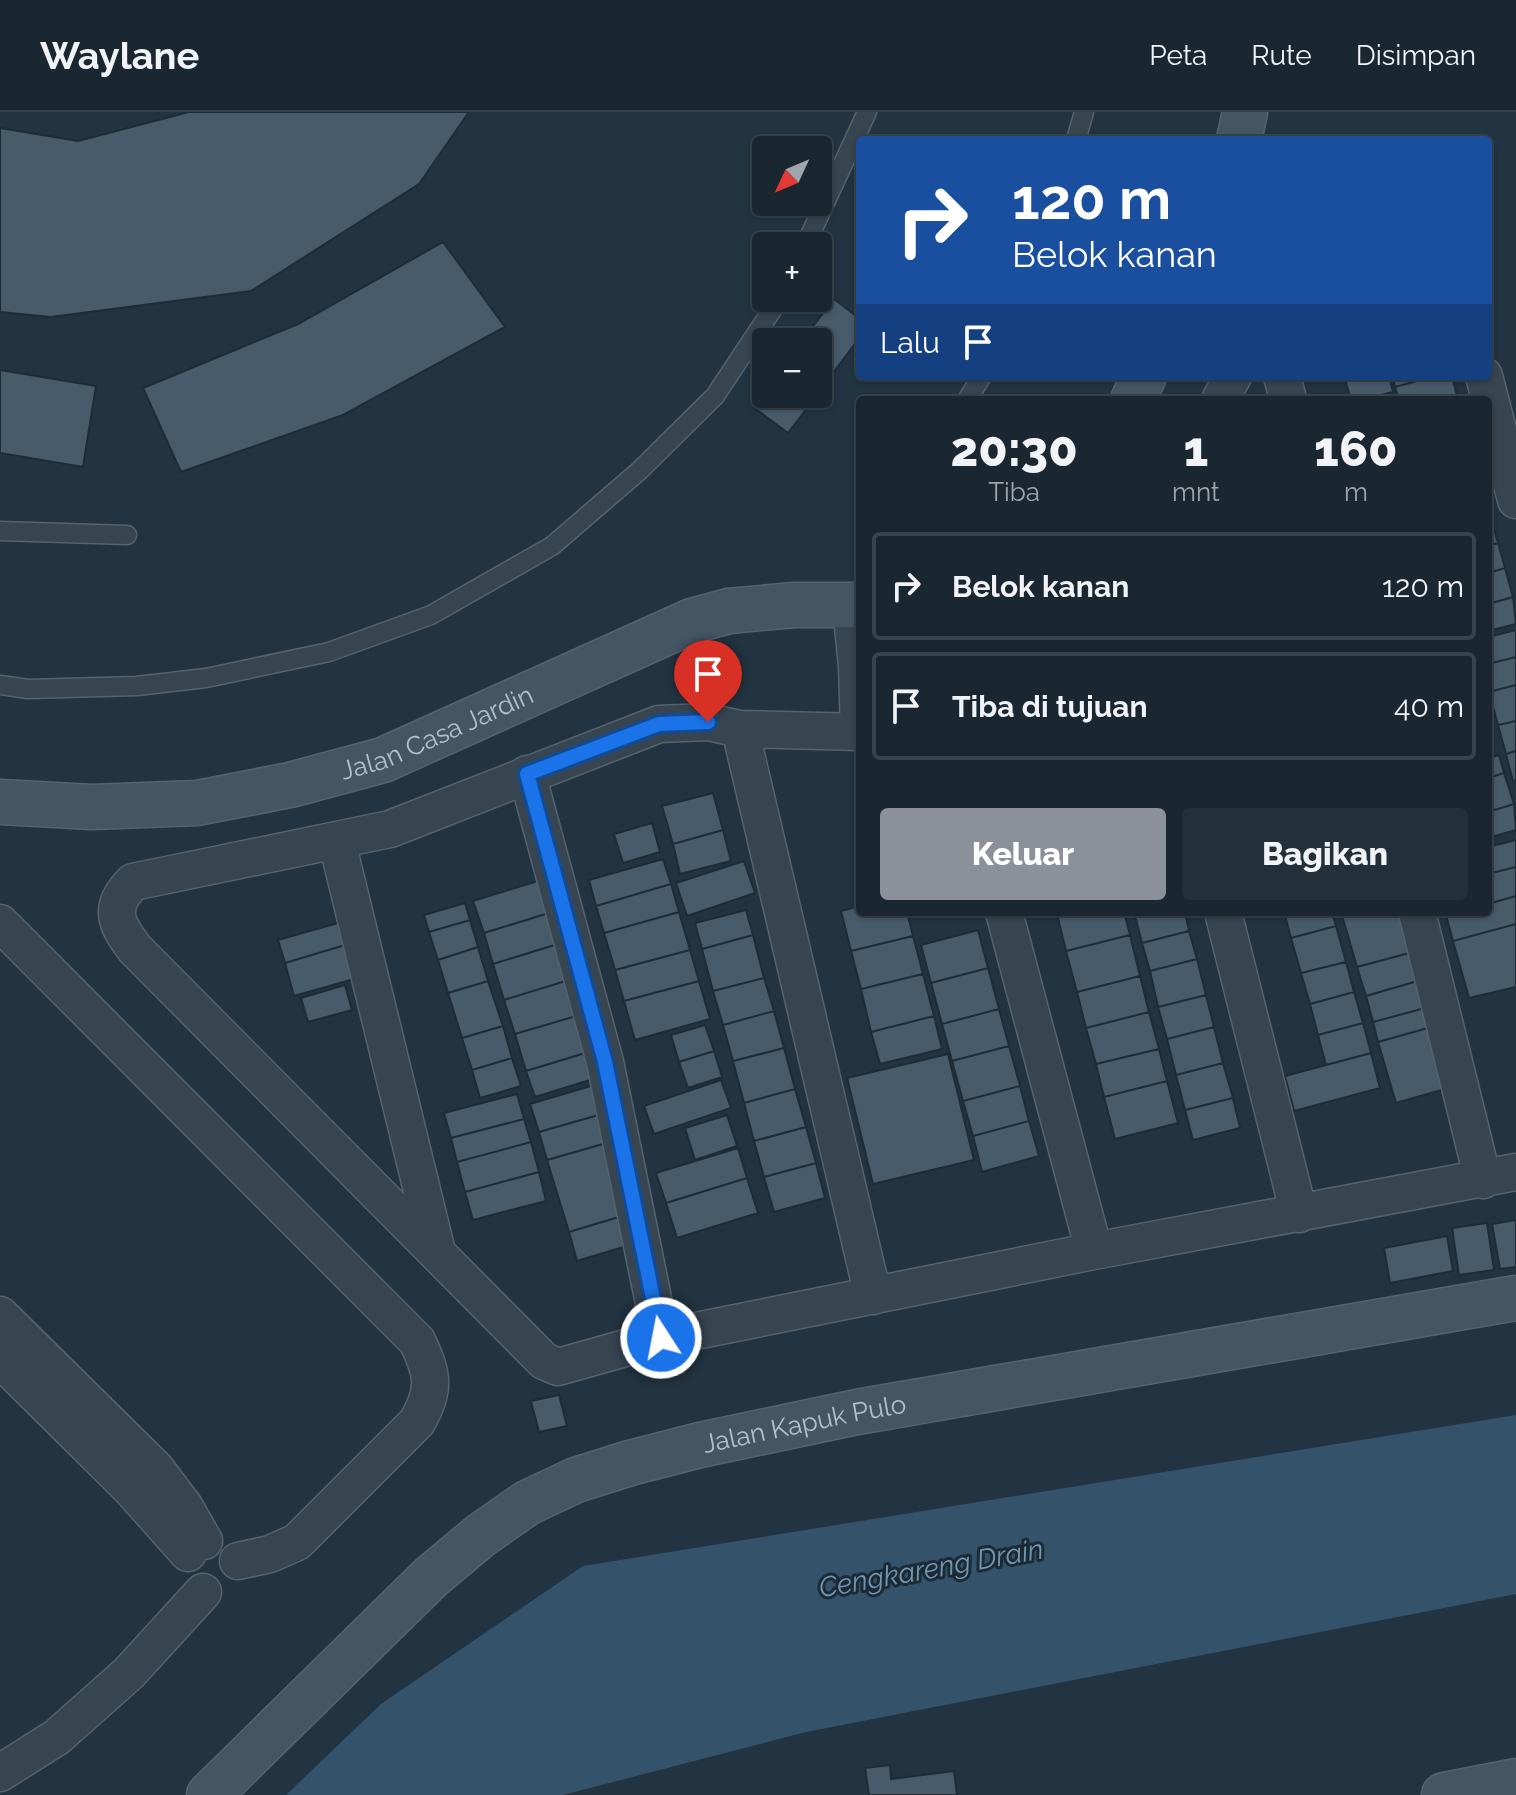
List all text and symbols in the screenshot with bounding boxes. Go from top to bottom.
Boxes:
text: Waylane [40,33,199,78]
text: Peta [1149,39,1207,72]
text: Rute [1251,39,1312,72]
text: Disimpan [1356,39,1476,72]
north arrow [752,136,832,216]
map controls [752,136,832,408]
text: 120 m [1012,166,1171,232]
icon: right [880,168,984,272]
button: + [752,232,832,312]
text: Belok kanan [1012,233,1217,275]
icon: arrive [956,320,1000,364]
text: Lalu [880,325,940,360]
button: − [752,328,832,408]
text: 20:30 [950,421,1078,477]
text: 1 [1183,421,1208,477]
text: 160 [1314,421,1398,477]
text: Tiba [988,477,1040,507]
text: mnt [1172,477,1220,507]
text: m [1344,477,1368,507]
icon: right [884,564,928,608]
text: Belok kanan [952,569,1129,604]
text: 120 m [1382,569,1464,604]
pin [674,640,742,722]
icon: arrive [686,652,730,696]
street label: Jalan Casa Jardin [337,679,538,786]
icon: arrive [884,684,928,728]
text: Tiba di tujuan [952,689,1148,724]
text: 40 m [1394,689,1464,724]
button: Keluar [880,808,1166,900]
button: Bagikan [1182,808,1468,900]
position arrow [619,1296,703,1380]
street label: Jalan Kapuk Pulo [700,1389,908,1459]
water label: Cengkareng Drain [816,1532,1046,1604]

